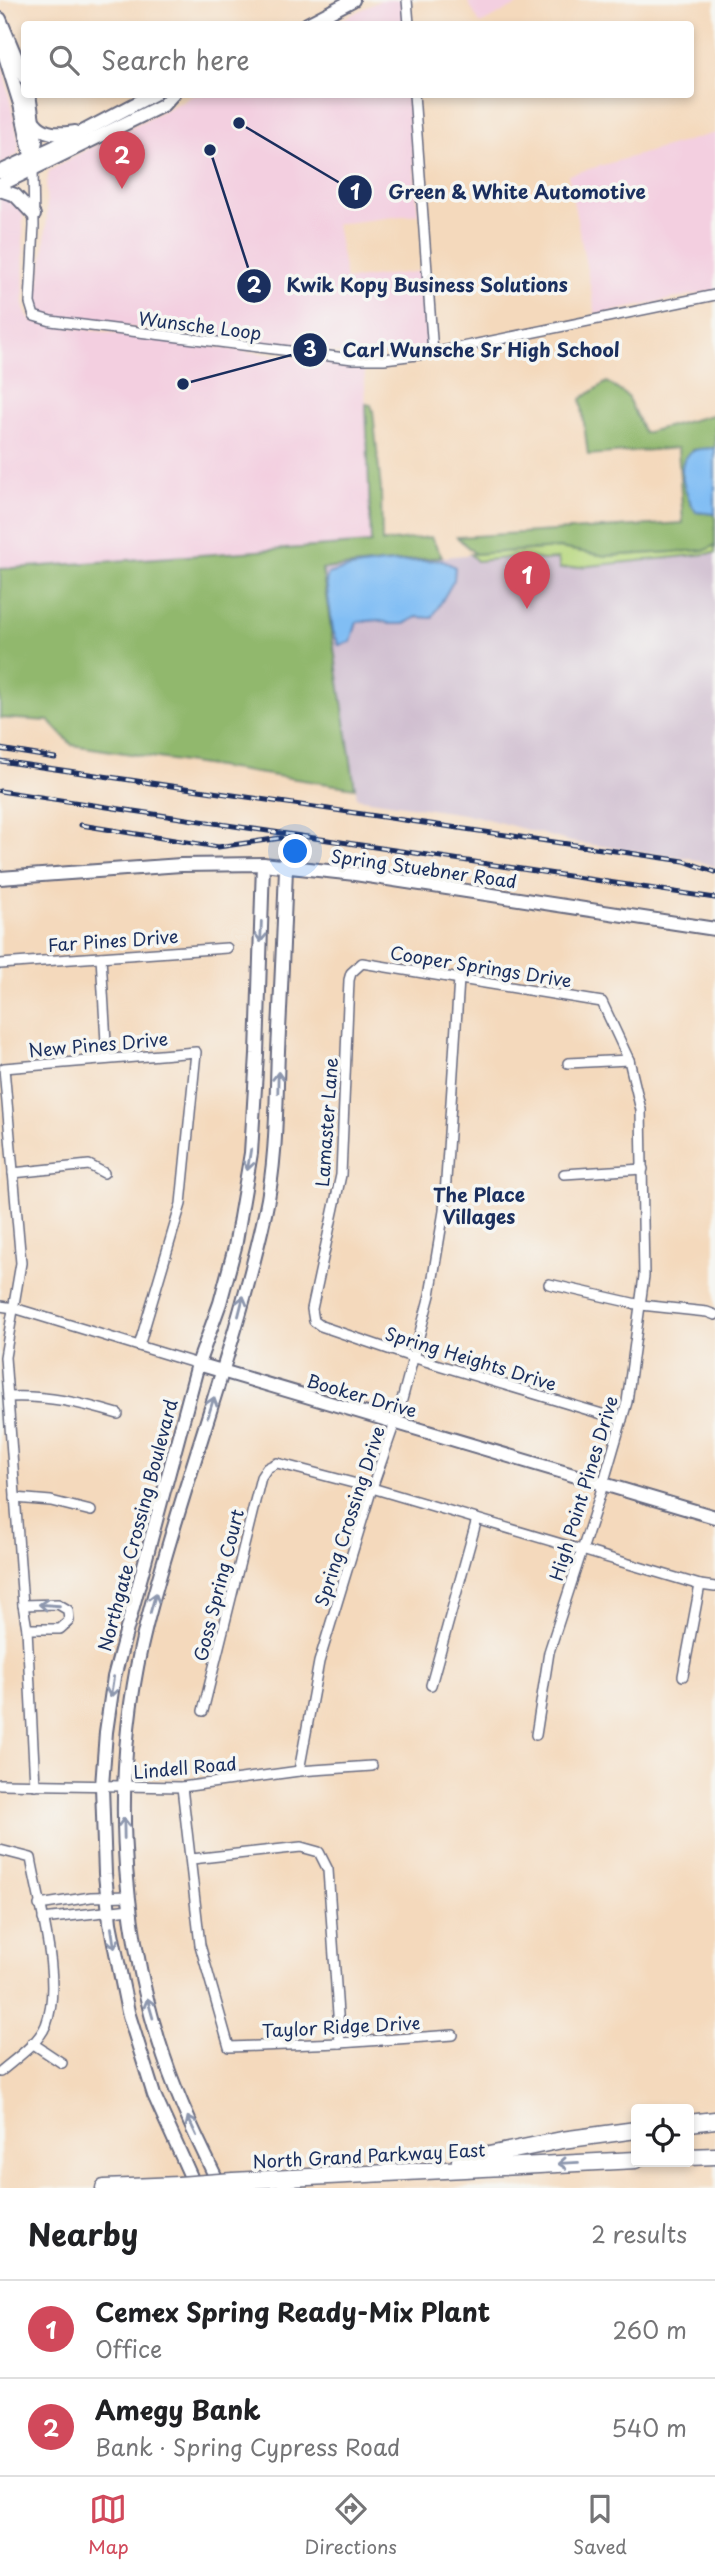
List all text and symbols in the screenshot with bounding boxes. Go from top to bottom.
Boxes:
search box [21,21,694,98]
text: Search here [101,40,250,79]
icon: search [45,41,83,79]
pin: 2 [99,131,145,189]
callout: Green & White Automotive [338,172,662,212]
text: 1 [350,175,360,207]
text: Green & White Automotive [388,177,646,205]
callout: Kwik Kopy Business Solutions [236,266,582,306]
text: 2 [247,268,262,300]
text: Kwik Kopy Business Solutions [286,270,568,298]
street label: Wunsche Loop [137,304,263,346]
callout: Carl Wunsche Sr High School [292,330,636,370]
text: 3 [303,332,317,364]
text: Carl Wunsche Sr High School [342,335,620,363]
pin: 1 [504,551,550,609]
your location [278,834,312,868]
street label: Spring Stuebner Road [329,842,519,894]
one-way arrow [254,921,267,944]
street label: Far Pines Drive [47,922,179,958]
street label: Cooper Springs Drive [388,938,574,994]
street label: New Pines Drive [27,1024,169,1064]
street label: Lamaster Lane [308,1056,344,1188]
one-way arrow [271,1071,284,1094]
one-way arrow [243,1148,256,1170]
district label: The Place Villages [433,1180,525,1230]
one-way arrow [235,1295,248,1318]
street label: Spring Heights Drive [382,1319,560,1397]
street label: Booker Drive [304,1366,420,1424]
street label: High Point Pines Drive [542,1392,624,1584]
street label: Northgate Crossing Boulevard [90,1396,184,1654]
one-way arrow [205,1396,218,1418]
street label: Spring Crossing Drive [307,1422,391,1610]
street label: Goss Spring Court [186,1506,250,1664]
one-way arrow [147,1593,160,1615]
one-way arrow [39,1598,61,1611]
one-way arrow [105,1675,118,1698]
street label: Lindell Road [132,1749,238,1785]
one-way arrow [118,1817,131,1840]
one-way arrow [107,1926,120,1949]
one-way arrow [142,1997,155,2019]
street label: Taylor Ridge Drive [261,2008,421,2044]
map controls [631,2104,694,2167]
button: locate [631,2104,694,2167]
one-way arrow [185,2116,198,2137]
street label: North Grand Parkway East [252,2135,486,2175]
one-way arrow [557,2157,580,2170]
text: Nearby [28,2211,138,2256]
text: 2 results [591,2216,687,2251]
text: Cemex Spring Ready-Mix Plant [95,2292,490,2331]
text: 1 [46,2312,57,2347]
text: 260 m [612,2312,687,2347]
text: Office [95,2331,162,2366]
text: Amegy Bank [95,2390,261,2429]
text: 2 [43,2410,59,2445]
text: 540 m [611,2410,687,2445]
text: Bank · Spring Cypress Road [95,2429,401,2464]
tab: Map [88,2490,129,2560]
tab: Directions [305,2490,397,2560]
tab: Saved [573,2490,627,2560]

